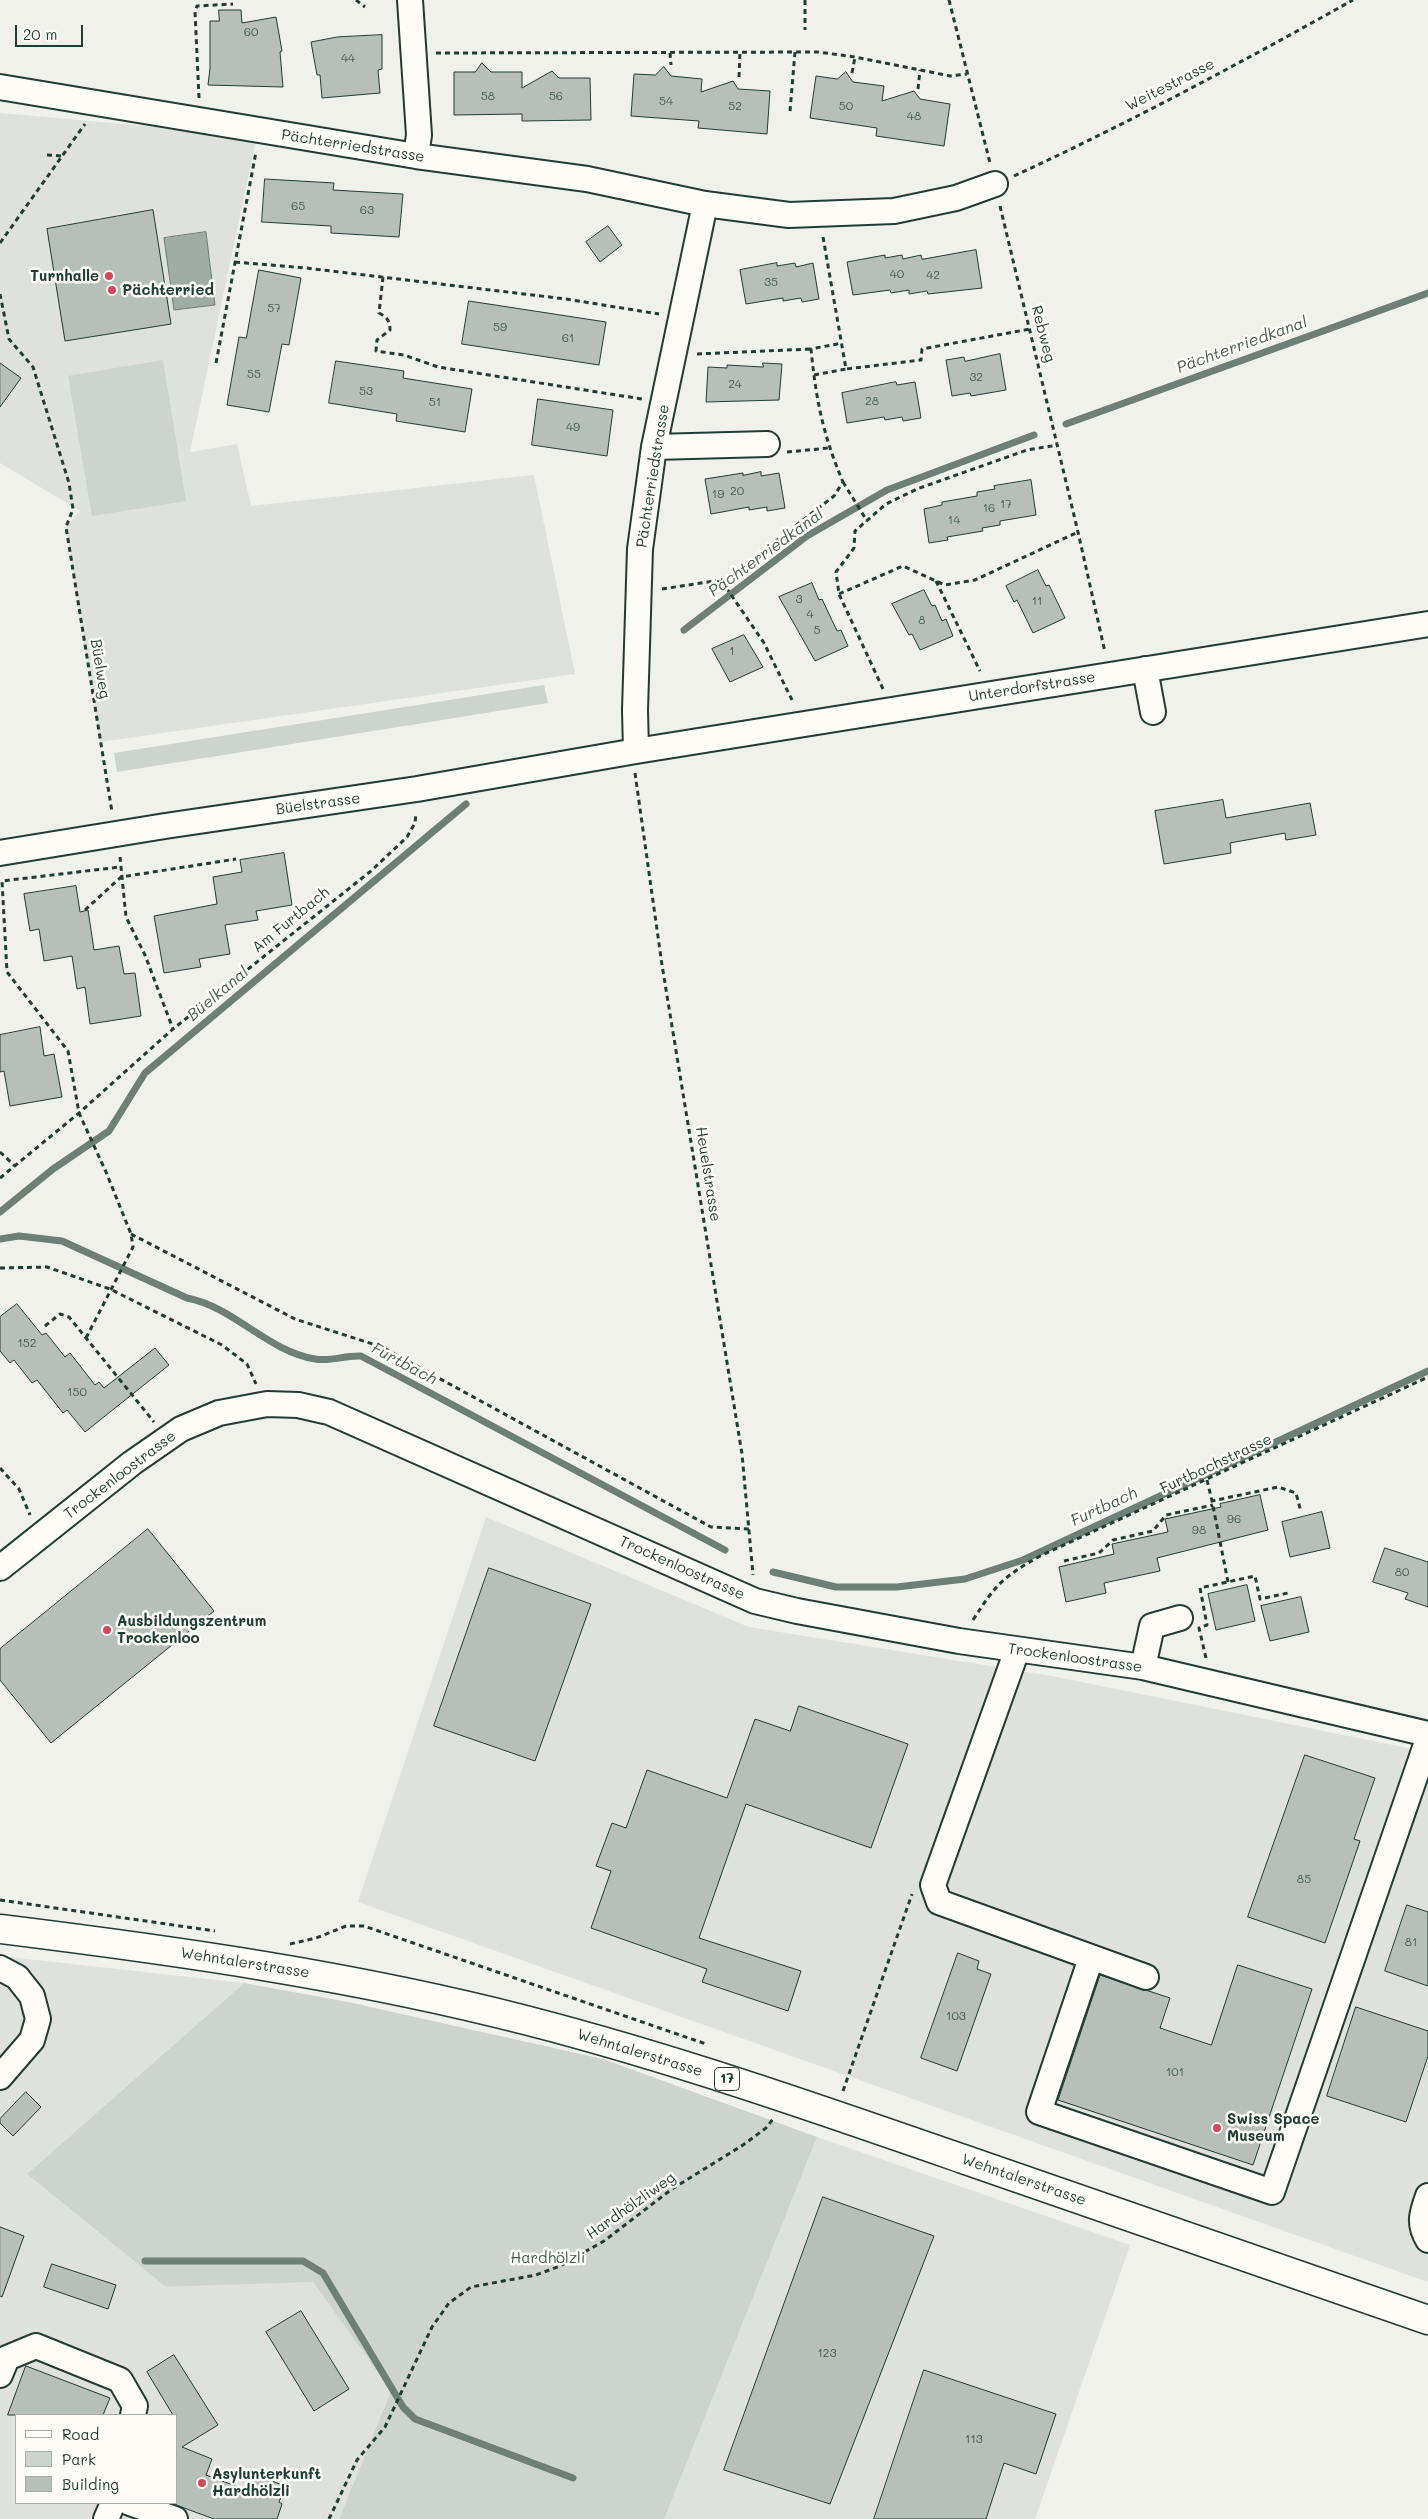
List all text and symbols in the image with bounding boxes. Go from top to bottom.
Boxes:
scale bar [18,15,85,47]
text: 20 m [23,24,57,44]
house number: 60 [244,25,258,39]
house number: 44 [341,51,355,65]
street label: Weitestrasse [1122,55,1218,115]
house number: 58 [481,89,495,103]
house number: 56 [549,89,563,103]
house number: 54 [659,94,673,108]
house number: 52 [728,99,742,113]
house number: 50 [839,99,853,113]
house number: 48 [907,109,921,123]
street label: Pächterriedstrasse [280,126,426,166]
house number: 65 [291,199,305,213]
house number: 63 [360,203,374,217]
place label: Turnhalle [30,267,99,285]
house number: 40 [890,267,904,281]
house number: 42 [926,268,940,282]
marker: Turnhalle [103,270,115,282]
house number: 35 [764,275,778,289]
place label: Pächterried [122,281,214,299]
marker: Pächterried [106,284,118,296]
house number: 57 [267,301,281,315]
street label: Rebweg [1027,304,1059,364]
water label: Pächterriedkanal [1174,312,1310,378]
house number: 59 [493,320,507,334]
house number: 61 [562,331,574,345]
house number: 55 [247,367,261,381]
house number: 32 [969,370,983,384]
house number: 24 [728,377,742,391]
house number: 53 [359,384,373,398]
house number: 28 [865,394,879,408]
house number: 51 [429,395,441,409]
street label: Pächterriedstrasse [633,403,673,549]
house number: 49 [566,420,580,434]
house number: 20 [730,484,744,498]
house number: 19 [712,487,724,501]
house number: 17 [1000,497,1012,511]
house number: 16 [983,501,995,515]
water label: Pächterriedkanal [705,505,827,601]
house number: 14 [948,513,960,527]
house number: 3 [795,592,803,606]
house number: 11 [1032,594,1042,608]
house number: 4 [806,607,814,621]
house number: 8 [918,613,926,627]
house number: 5 [814,623,820,637]
street label: Büelweg [86,638,114,700]
house number: 1 [729,644,735,658]
street label: Unterdorfstrasse [967,668,1097,706]
street label: Büelstrasse [275,789,361,819]
street label: Am Furtbach [249,883,333,957]
water label: Büelkanal [184,963,252,1025]
street label: Heuelstrasse [692,1125,724,1223]
house number: 152 [17,1336,37,1350]
water label: Furtbach [368,1339,440,1389]
house number: 150 [67,1385,87,1399]
street label: Trockenloostrasse [61,1427,179,1523]
street label: Furtbachstrasse [1157,1430,1275,1498]
water label: Furtbach [1068,1483,1140,1531]
house number: 96 [1227,1512,1241,1526]
house number: 98 [1192,1523,1206,1537]
street label: Trockenloostrasse [617,1532,747,1604]
house number: 80 [1395,1565,1409,1579]
place label: Ausbildungszentrum Trockenloo [117,1612,266,1647]
marker: Ausbildungszentrum Trockenloo [101,1624,113,1636]
street label: Trockenloostrasse [1007,1640,1143,1676]
house number: 85 [1297,1872,1311,1886]
house number: 81 [1405,1935,1417,1949]
street label: Wehntalerstrasse [179,1944,311,1982]
house number: 103 [946,2009,966,2023]
street label: Wehntalerstrasse [575,2025,705,2081]
house number: 101 [1166,2065,1184,2079]
road number: 17 [714,2068,740,2090]
place label: Swiss Space Museum [1227,2110,1319,2145]
marker: Swiss Space Museum [1211,2122,1223,2134]
street label: Wehntalerstrasse [959,2150,1089,2210]
street label: Hardhölzliweg [583,2169,679,2243]
park label: Hardhölzli [511,2249,585,2267]
house number: 123 [817,2346,837,2360]
legend [15,2414,178,2504]
text: Road [62,2424,99,2444]
house number: 113 [965,2432,983,2446]
text: Park [62,2449,96,2469]
place label: Asylunterkunft Hardhölzli [212,2465,321,2500]
text: Building [62,2474,119,2494]
marker: Asylunterkunft Hardhölzli [196,2477,208,2489]

